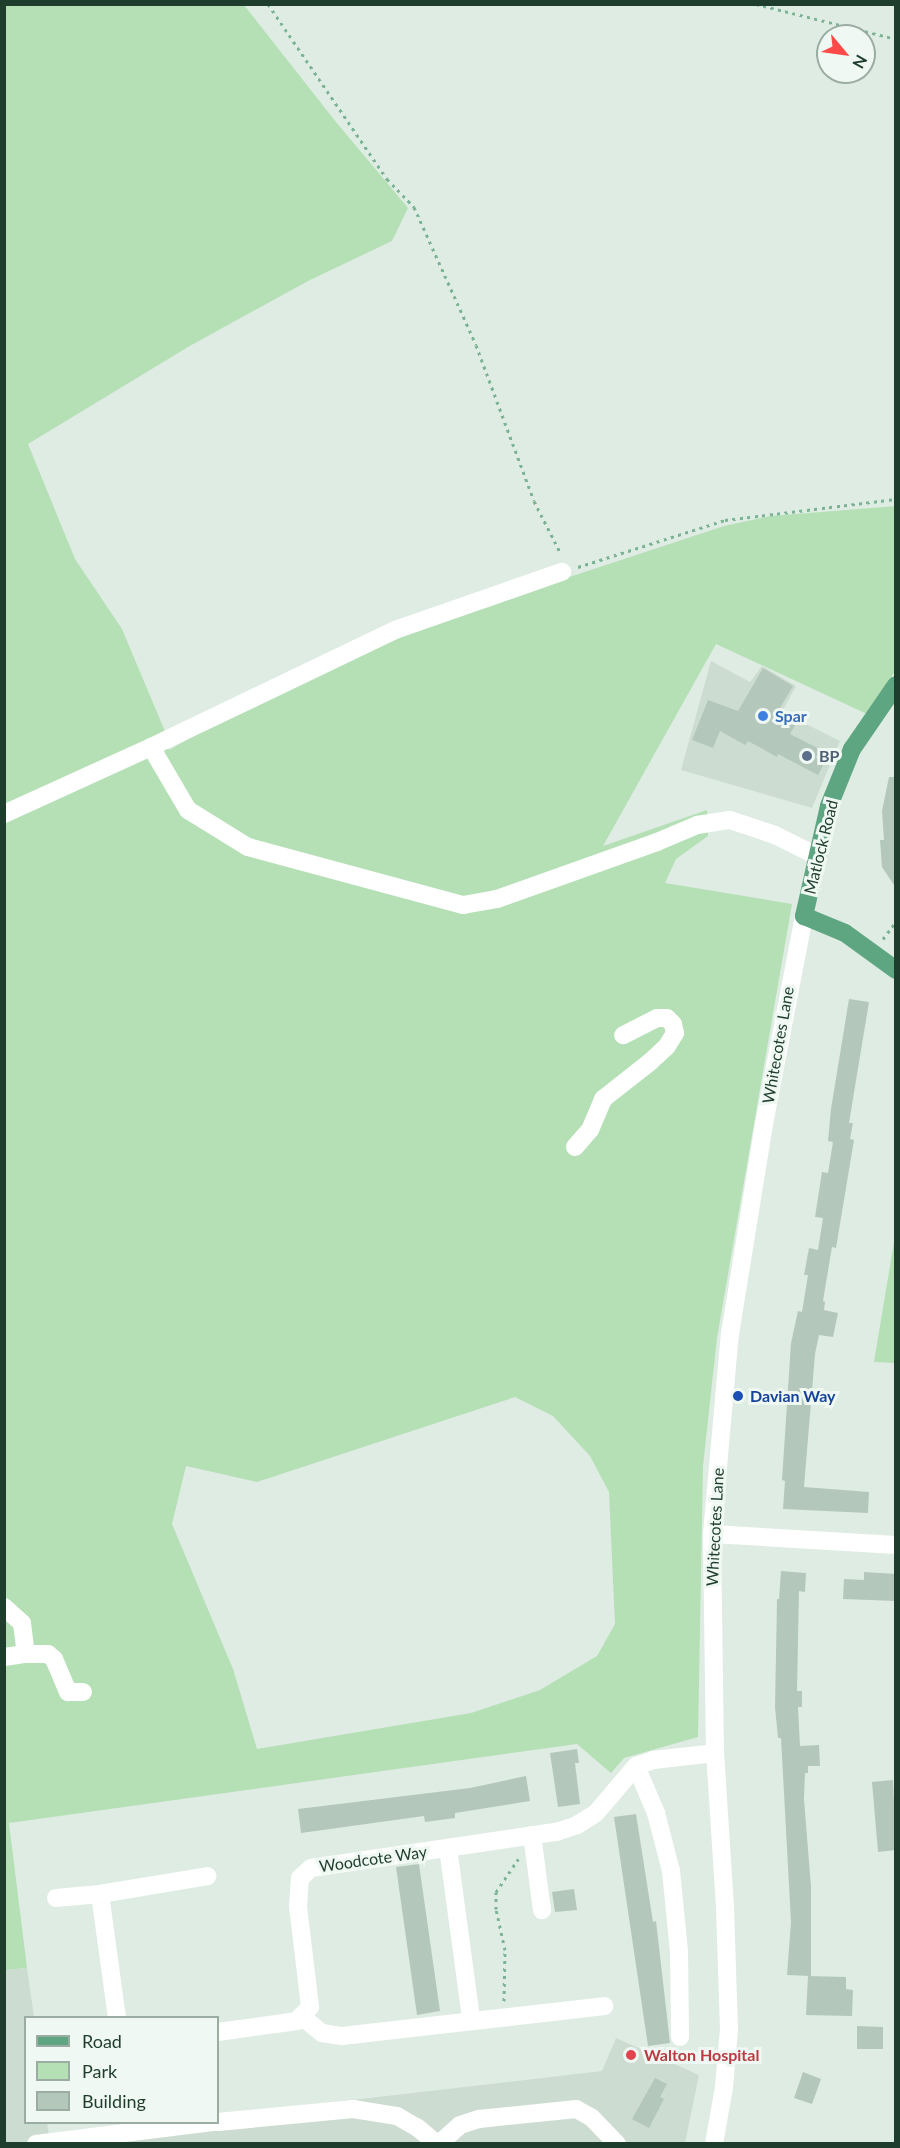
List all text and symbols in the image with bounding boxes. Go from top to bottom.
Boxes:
north arrow [816,24,876,84]
text: N [849,52,872,72]
place label: Spar [775,706,807,726]
marker: Spar [756,709,770,723]
place label: BP [819,746,839,766]
marker: BP [800,749,814,763]
street label: Matlock Road [800,798,842,896]
street label: Whitecotes Lane [758,985,798,1105]
place label: Davian Way [750,1386,836,1406]
marker: Davian Way [731,1389,745,1403]
street label: Whitecotes Lane [702,1467,728,1587]
street label: Woodcote Way [318,1842,428,1876]
legend [24,2016,219,2124]
text: Road [82,2030,122,2052]
place label: Walton Hospital [644,2045,759,2065]
marker: Walton Hospital [622,2046,640,2064]
text: Park [82,2060,117,2082]
text: Building [82,2090,146,2112]

